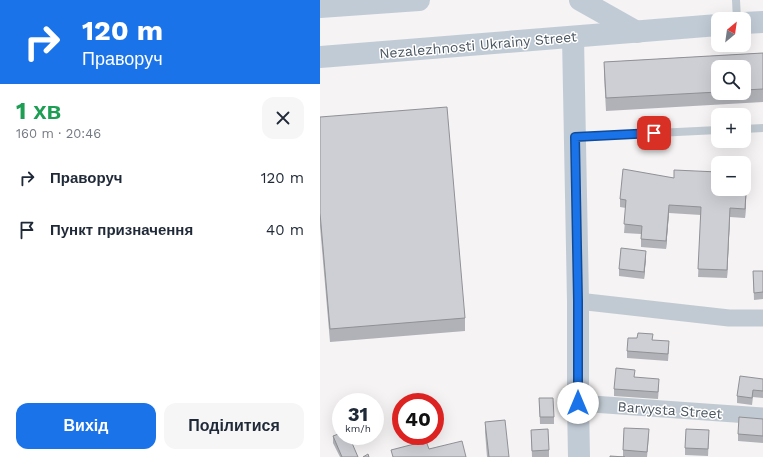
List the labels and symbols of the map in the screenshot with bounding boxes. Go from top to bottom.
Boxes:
north arrow [711,12,751,52]
street label: Nezalezhnosti Ukrainy Street [379,28,578,62]
pin [637,116,671,150]
position arrow [557,382,599,424]
speed limit sign: 40 [392,393,444,445]
street label: Barvysta Street [617,398,723,422]

